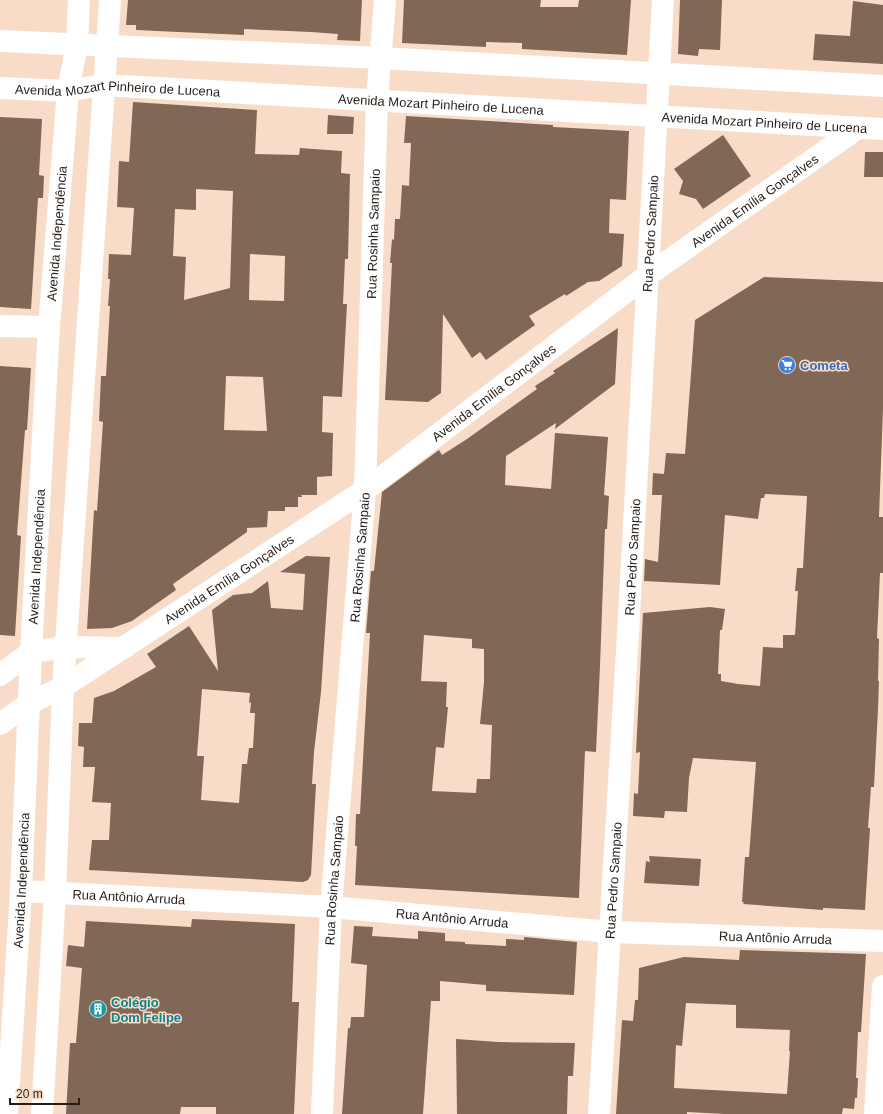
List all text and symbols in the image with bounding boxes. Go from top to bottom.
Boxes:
street label: Avenida Mozart Pinheiro de Lucena [15,77,221,99]
street label: Avenida Mozart Pinheiro de Lucena [338,91,545,117]
street label: Avenida Mozart Pinheiro de Lucena [661,109,868,136]
street label: Avenida Emília Gonçalves [688,151,821,250]
street label: Avenida Independência [44,164,70,302]
street label: Rua Rosinha Sampaio [363,168,382,299]
street label: Rua Pedro Sampaio [639,175,661,292]
street label: Avenida Emília Gonçalves [429,340,559,444]
supermarket icon: Cometa [777,355,797,375]
place label: Cometa [800,358,848,373]
street label: Avenida Independência [25,488,48,625]
street label: Rua Rosinha Sampaio [347,492,372,623]
street label: Rua Pedro Sampaio [622,498,643,616]
street label: Avenida Emília Gonçalves [161,531,297,627]
street label: Avenida Independência [10,812,32,949]
street label: Rua Rosinha Sampaio [322,815,346,946]
street label: Rua Pedro Sampaio [602,821,624,939]
street label: Rua Antônio Arruda [72,886,186,907]
street label: Rua Antônio Arruda [395,905,510,930]
street label: Rua Antônio Arruda [719,928,833,947]
place label: Colégio Dom Felipe [111,995,181,1025]
building icon: Colégio Dom Felipe [88,999,108,1019]
scale bar [10,1080,79,1106]
text: 20 m [16,1087,43,1101]

